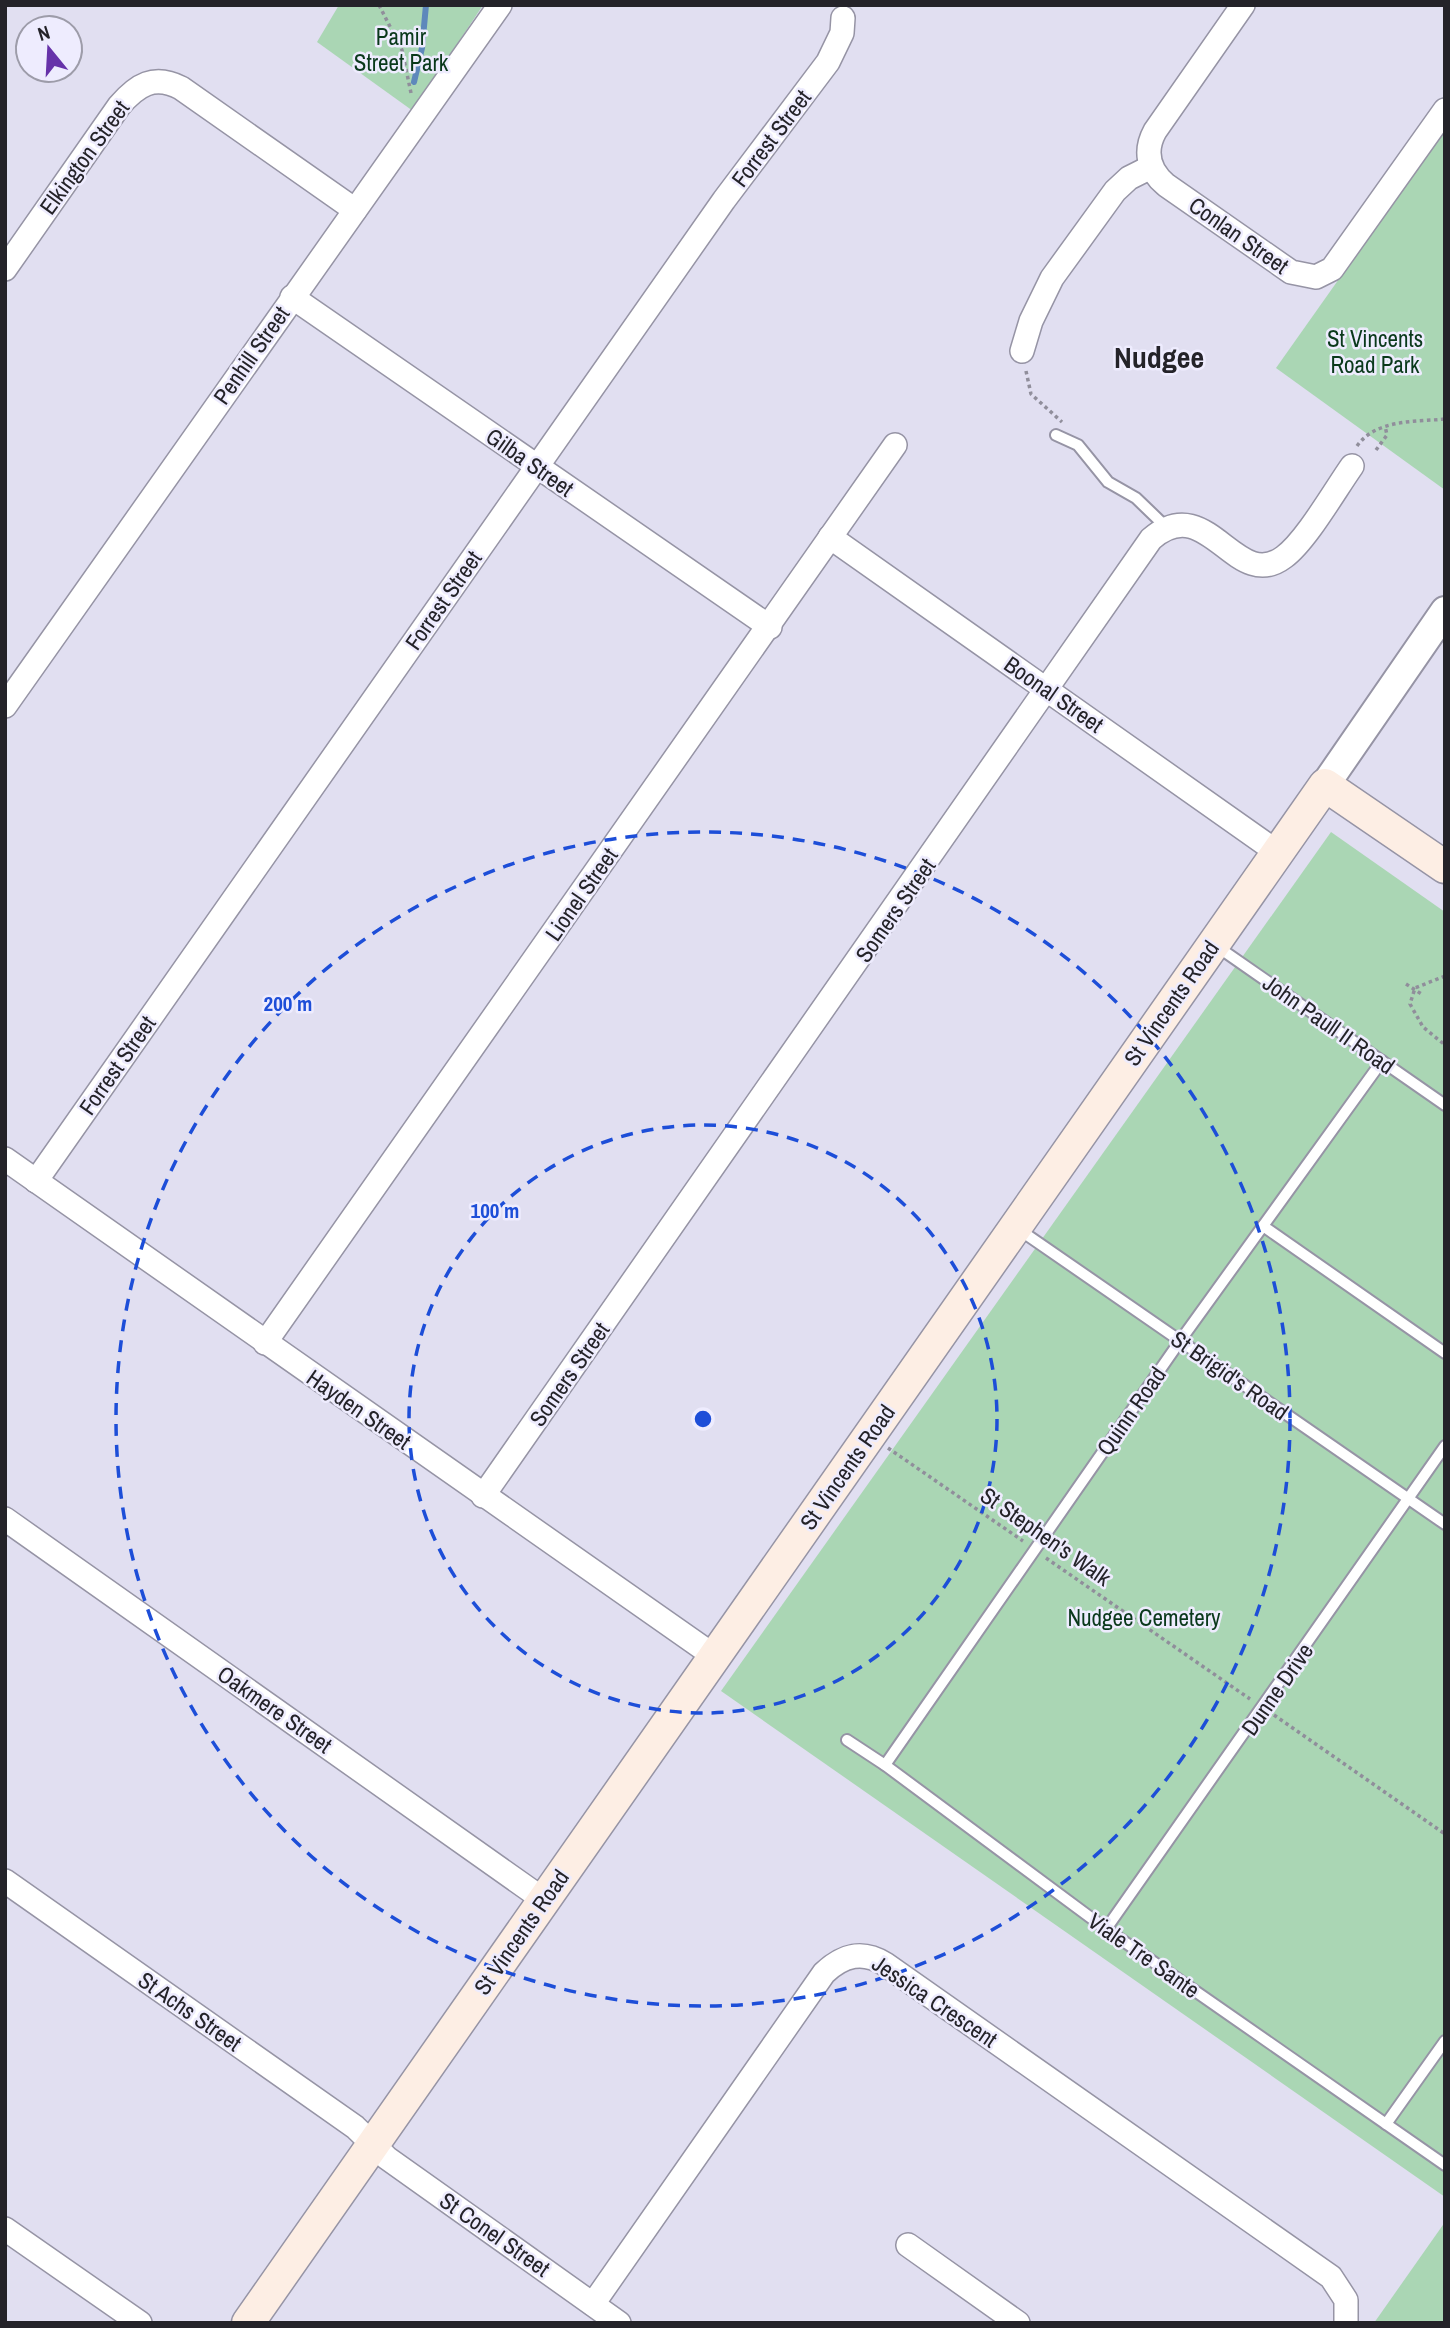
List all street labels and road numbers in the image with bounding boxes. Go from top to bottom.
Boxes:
street label: Forrest Street [724,83,818,193]
street label: Elkington Street [32,94,136,220]
street label: Conlan Street [1183,189,1295,281]
street label: Penhill Street [206,300,296,410]
street label: Gilba Street [480,420,580,504]
street label: Forrest Street [397,544,489,656]
street label: Boonal Street [998,649,1110,739]
street label: Lionel Street [538,841,624,947]
street label: Somers Street [848,852,942,968]
street label: St Vincents Road [1116,934,1226,1072]
street label: John Paull II Road [1257,967,1401,1081]
street label: Forrest Street [71,1009,163,1121]
street label: Somers Street [522,1316,616,1432]
street label: St Brigid's Road [1165,1323,1295,1427]
street label: Quinn Road [1089,1360,1173,1462]
street label: Hayden Street [301,1362,417,1456]
street label: St Vincents Road [792,1398,902,1536]
street label: St Stephen's Walk [975,1479,1118,1593]
street label: Dunne Drive [1234,1637,1320,1741]
street label: Oakmere Street [212,1658,338,1760]
street label: St Vincents Road [466,1863,576,2001]
street label: Viale Tre Sante [1082,1905,1206,2005]
street label: Jessica Crescent [866,1948,1004,2054]
street label: St Achs Street [132,1964,248,2058]
street label: St Conel Street [434,2185,556,2283]

